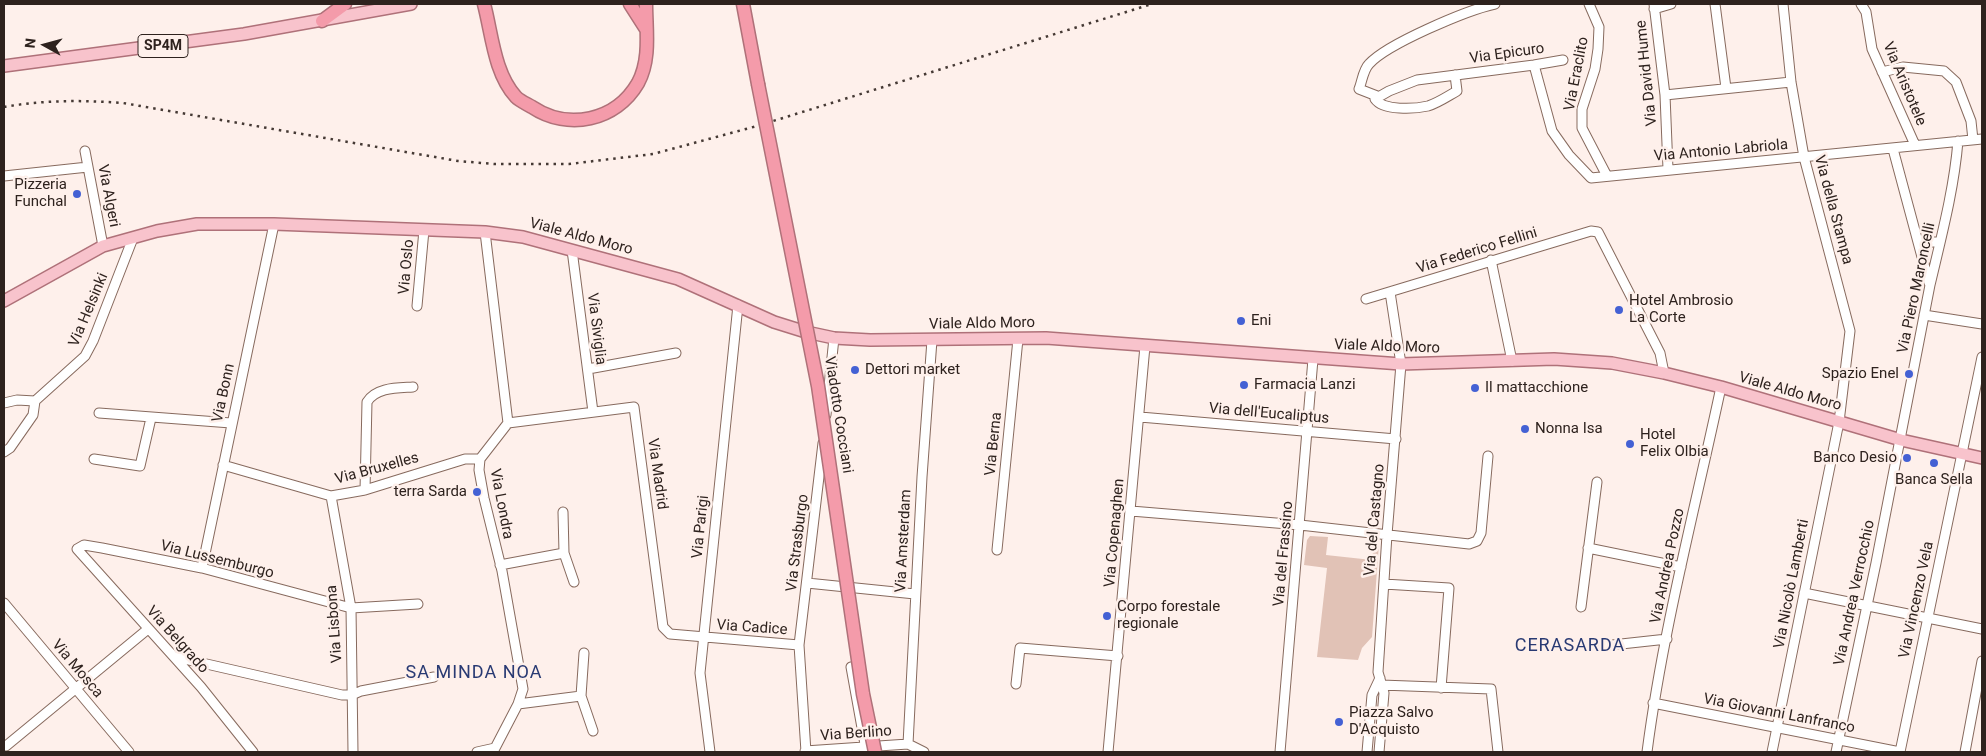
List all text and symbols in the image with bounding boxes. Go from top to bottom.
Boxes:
street label: Via David Hume [1633,19,1661,127]
north arrow [20,20,70,70]
road number: SP4M [138,34,188,58]
street label: Via Eraclito [1561,35,1593,113]
text: N [22,37,39,49]
street label: Via Aristotele [1878,39,1930,129]
street label: Via Epicuro [1468,40,1546,68]
street label: Via Antonio Labriola [1653,136,1789,166]
street label: Via della Stampa [1810,153,1856,267]
street label: Via Algeri [93,163,123,229]
place label: Pizzeria Funchal [14,176,67,211]
marker: Pizzeria Funchal [71,188,83,200]
street label: Viale Aldo Moro [527,215,635,259]
street label: Via Piero Maroncelli [1894,221,1940,355]
street label: Via Federico Fellini [1414,224,1540,278]
street label: Via Oslo [396,239,418,295]
street label: Via Helsinki [65,270,113,350]
street label: Via Siviglia [583,292,609,366]
place label: Hotel Ambrosio La Corte [1629,292,1733,327]
marker: Hotel Ambrosio La Corte [1613,304,1625,316]
place label: Eni [1251,312,1271,330]
street label: Viale Aldo Moro [929,314,1035,334]
marker: Eni [1235,315,1247,327]
street label: Viale Aldo Moro [1334,336,1440,358]
street label: Viadotto Cocciani [820,355,856,475]
place label: Dettori market [865,361,960,379]
street label: Via Bonn [209,362,239,424]
marker: Dettori market [849,364,861,376]
place label: Spazio Enel [1822,365,1899,383]
marker: Spazio Enel [1903,368,1915,380]
street label: Viale Aldo Moro [1737,369,1843,415]
place label: Farmacia Lanzi [1254,376,1356,394]
marker: Farmacia Lanzi [1238,379,1250,391]
place label: Il mattacchione [1485,379,1588,397]
marker: Il mattacchione [1469,382,1481,394]
street label: Via dell'Eucaliptus [1208,400,1330,428]
street label: Via Berna [982,411,1006,477]
place label: Nonna Isa [1535,420,1603,438]
marker: Nonna Isa [1519,423,1531,435]
place label: Hotel Felix Olbia [1640,426,1709,461]
street label: Via Madrid [643,437,671,511]
marker: Hotel Felix Olbia [1624,438,1636,450]
street label: Via Bruxelles [333,449,421,489]
place label: Banco Desio [1813,449,1897,467]
marker: Banco Desio [1901,452,1913,464]
marker: Banca Sella [1928,457,1940,469]
street label: Via del Castagno [1361,463,1389,577]
street label: Via Londra [485,467,517,541]
place label: Banca Sella [1895,471,1973,489]
street label: Via Copenaghen [1101,478,1129,588]
place label: terra Sarda [394,483,467,501]
marker: terra Sarda [471,486,483,498]
street label: Via Amsterdam [892,489,916,593]
street label: Via Strasburgo [783,493,813,593]
street label: Via Parigi [689,495,713,559]
street label: Via del Frassino [1270,500,1298,608]
street label: Via Andrea Pozzo [1647,507,1689,625]
street label: Via Nicolò Lamberti [1771,518,1813,650]
street label: Via Andrea Verrocchio [1831,519,1879,667]
street label: Via Lussemburgo [158,537,276,583]
street label: Via Vincenzo Vela [1896,540,1938,660]
street label: Via Lisbona [323,584,347,664]
place label: Corpo forestale regionale [1117,598,1220,633]
street label: Via Belgrado [142,603,212,677]
marker: Corpo forestale regionale [1101,610,1113,622]
street label: Via Cadice [716,617,788,639]
district label: CERASARDA [1514,635,1626,657]
street label: Via Mosca [47,636,107,702]
district label: SA MINDA NOA [404,662,544,684]
street label: Via Giovanni Lanfranco [1702,690,1856,738]
place label: Piazza Salvo D'Acquisto [1349,704,1433,739]
marker: Piazza Salvo D'Acquisto [1333,716,1345,728]
street label: Via Berlino [820,723,892,745]

